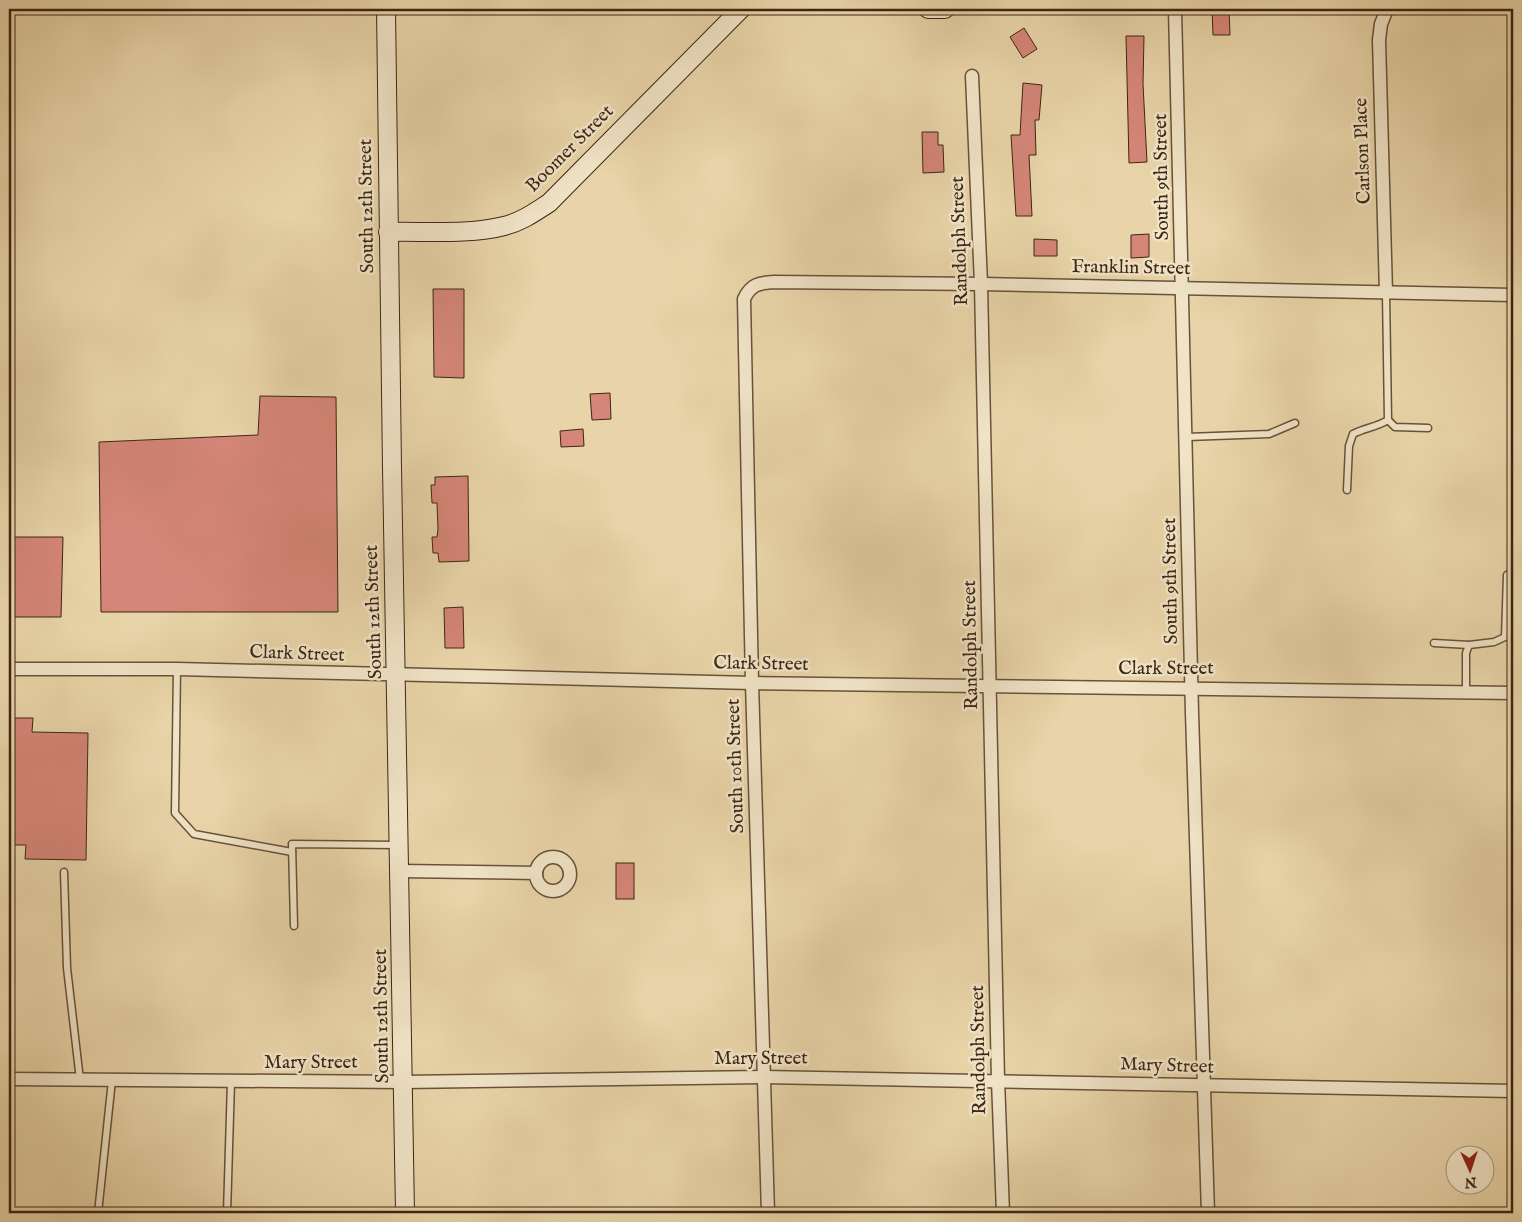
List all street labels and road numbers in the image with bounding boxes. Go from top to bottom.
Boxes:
street label: Carlson Place [1349,97,1377,205]
street label: Boomer Street [521,100,619,198]
street label: South 9th Street [1149,113,1175,241]
street label: South 12th Street [354,138,380,273]
street label: Randolph Street [946,175,974,306]
street label: Franklin Street [1071,255,1191,281]
street label: South 9th Street [1158,517,1184,645]
street label: South 12th Street [360,544,388,680]
street label: Randolph Street [958,579,984,710]
street label: Clark Street [249,640,346,668]
street label: Clark Street [713,651,809,677]
street label: Clark Street [1118,657,1214,681]
street label: South 10th Street [722,698,750,834]
street label: South 12th Street [369,948,395,1083]
street label: Randolph Street [966,984,992,1115]
street label: Mary Street [714,1047,808,1071]
street label: Mary Street [264,1051,358,1075]
street label: Mary Street [1120,1052,1215,1080]

